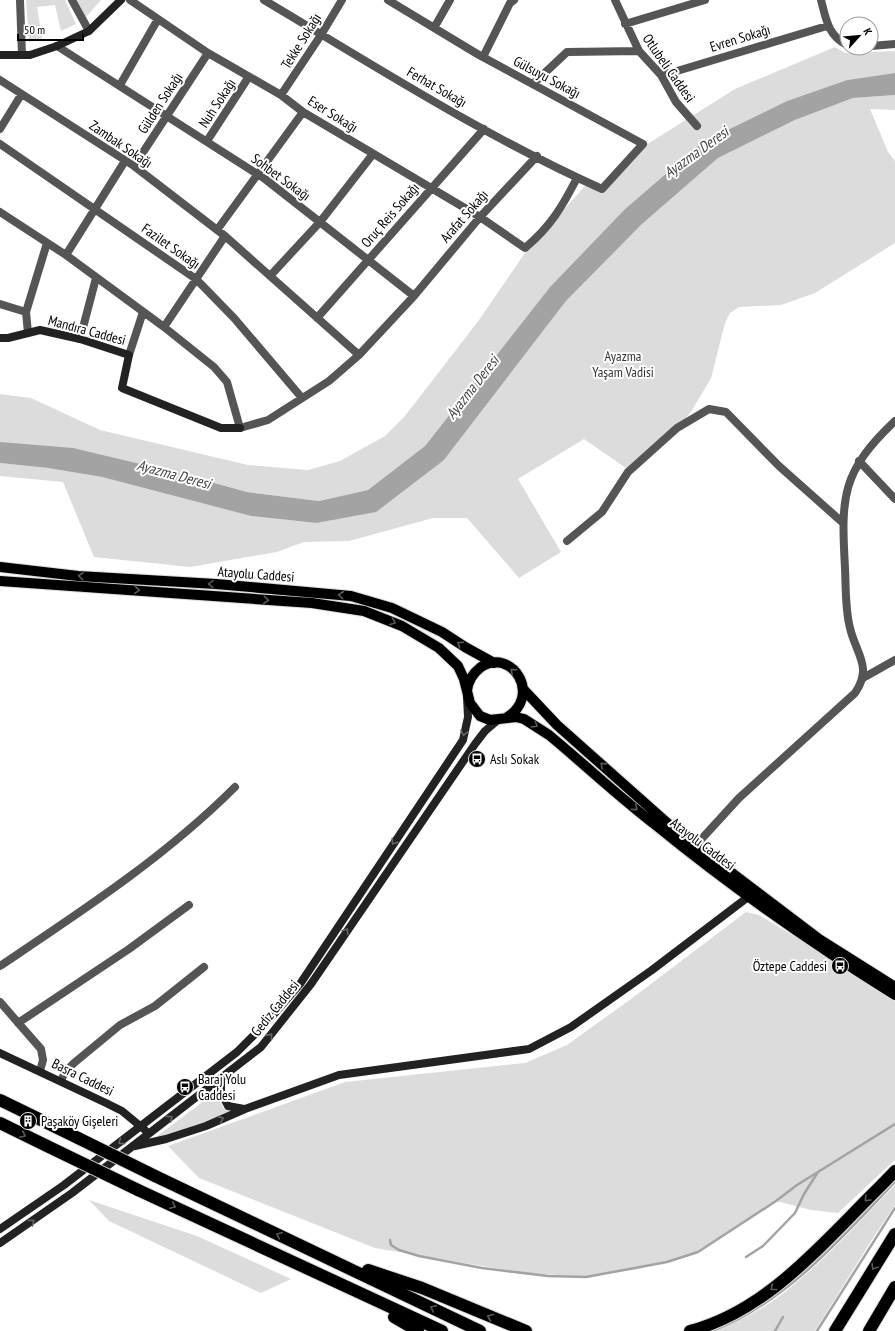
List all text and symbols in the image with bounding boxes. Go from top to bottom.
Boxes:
street label: Tekke Sokağı [277,10,325,72]
scale bar [18,16,83,42]
north arrow [839,16,879,56]
street label: Evren Sokağı [708,20,772,56]
text: 50 m [24,22,45,37]
text: K [860,26,876,37]
street label: Otlubeli Caddesi [639,30,699,106]
street label: Gülsuyu Sokağı [510,52,584,102]
street label: Ferhat Sokağı [404,63,470,111]
street label: Gülden Sokağı [134,69,186,137]
street label: Nuh Sokağı [194,75,240,131]
street label: Eser Sokağı [305,92,361,136]
street label: Zambak Sokağı [86,116,156,172]
water label: Ayazma Deresi [660,121,733,182]
street label: Sohbet Sokağı [248,149,314,205]
street label: Oruç Reis Sokağı [357,179,423,251]
street label: Arafat Sokağı [436,186,492,246]
street label: Fazilet Sokağı [138,219,204,273]
street label: Mandıra Caddesi [46,311,128,349]
park label: Ayazma Yaşam Vadisi [592,347,654,381]
water label: Ayazma Deresi [441,350,504,423]
water label: Ayazma Deresi [135,455,215,493]
street label: Atayolu Caddesi [217,562,295,586]
one-way arrow [78,572,84,581]
one-way arrow [208,580,214,589]
one-way arrow [134,586,140,595]
one-way arrow [338,591,344,600]
one-way arrow [263,595,269,604]
one-way arrow [390,618,397,626]
one-way arrow [457,641,464,649]
one-way arrow [511,669,518,676]
one-way arrow [531,721,538,728]
one-way arrow [461,730,469,736]
bus stop icon: Aslı Sokak [467,749,487,769]
place label: Aslı Sokak [490,750,540,768]
one-way arrow [600,763,608,770]
one-way arrow [630,804,638,811]
street label: Atayolu Caddesi [667,814,739,874]
one-way arrow [391,838,399,845]
one-way arrow [342,928,349,935]
bus stop icon: Öztepe Caddesi [830,956,850,976]
place label: Öztepe Caddesi [753,957,827,975]
street label: Gediz Caddesi [247,976,303,1040]
one-way arrow [265,1033,272,1040]
street label: Basra Caddesi [49,1054,117,1100]
place label: Baraj Yolu Caddesi [198,1070,246,1104]
bus stop icon: Baraj Yolu Caddesi [175,1077,195,1097]
building icon: Paşaköy Gişeleri [18,1111,38,1131]
place label: Paşaköy Gişeleri [41,1112,118,1130]
one-way arrow [165,1116,172,1123]
one-way arrow [218,1116,225,1124]
one-way arrow [19,1130,27,1138]
one-way arrow [118,1137,125,1145]
one-way arrow [864,1194,872,1202]
one-way arrow [169,1201,176,1209]
one-way arrow [28,1220,35,1227]
one-way arrow [275,1232,283,1240]
one-way arrow [872,1263,879,1270]
one-way arrow [771,1284,778,1291]
one-way arrow [429,1305,437,1313]
one-way arrow [486,1314,494,1322]

